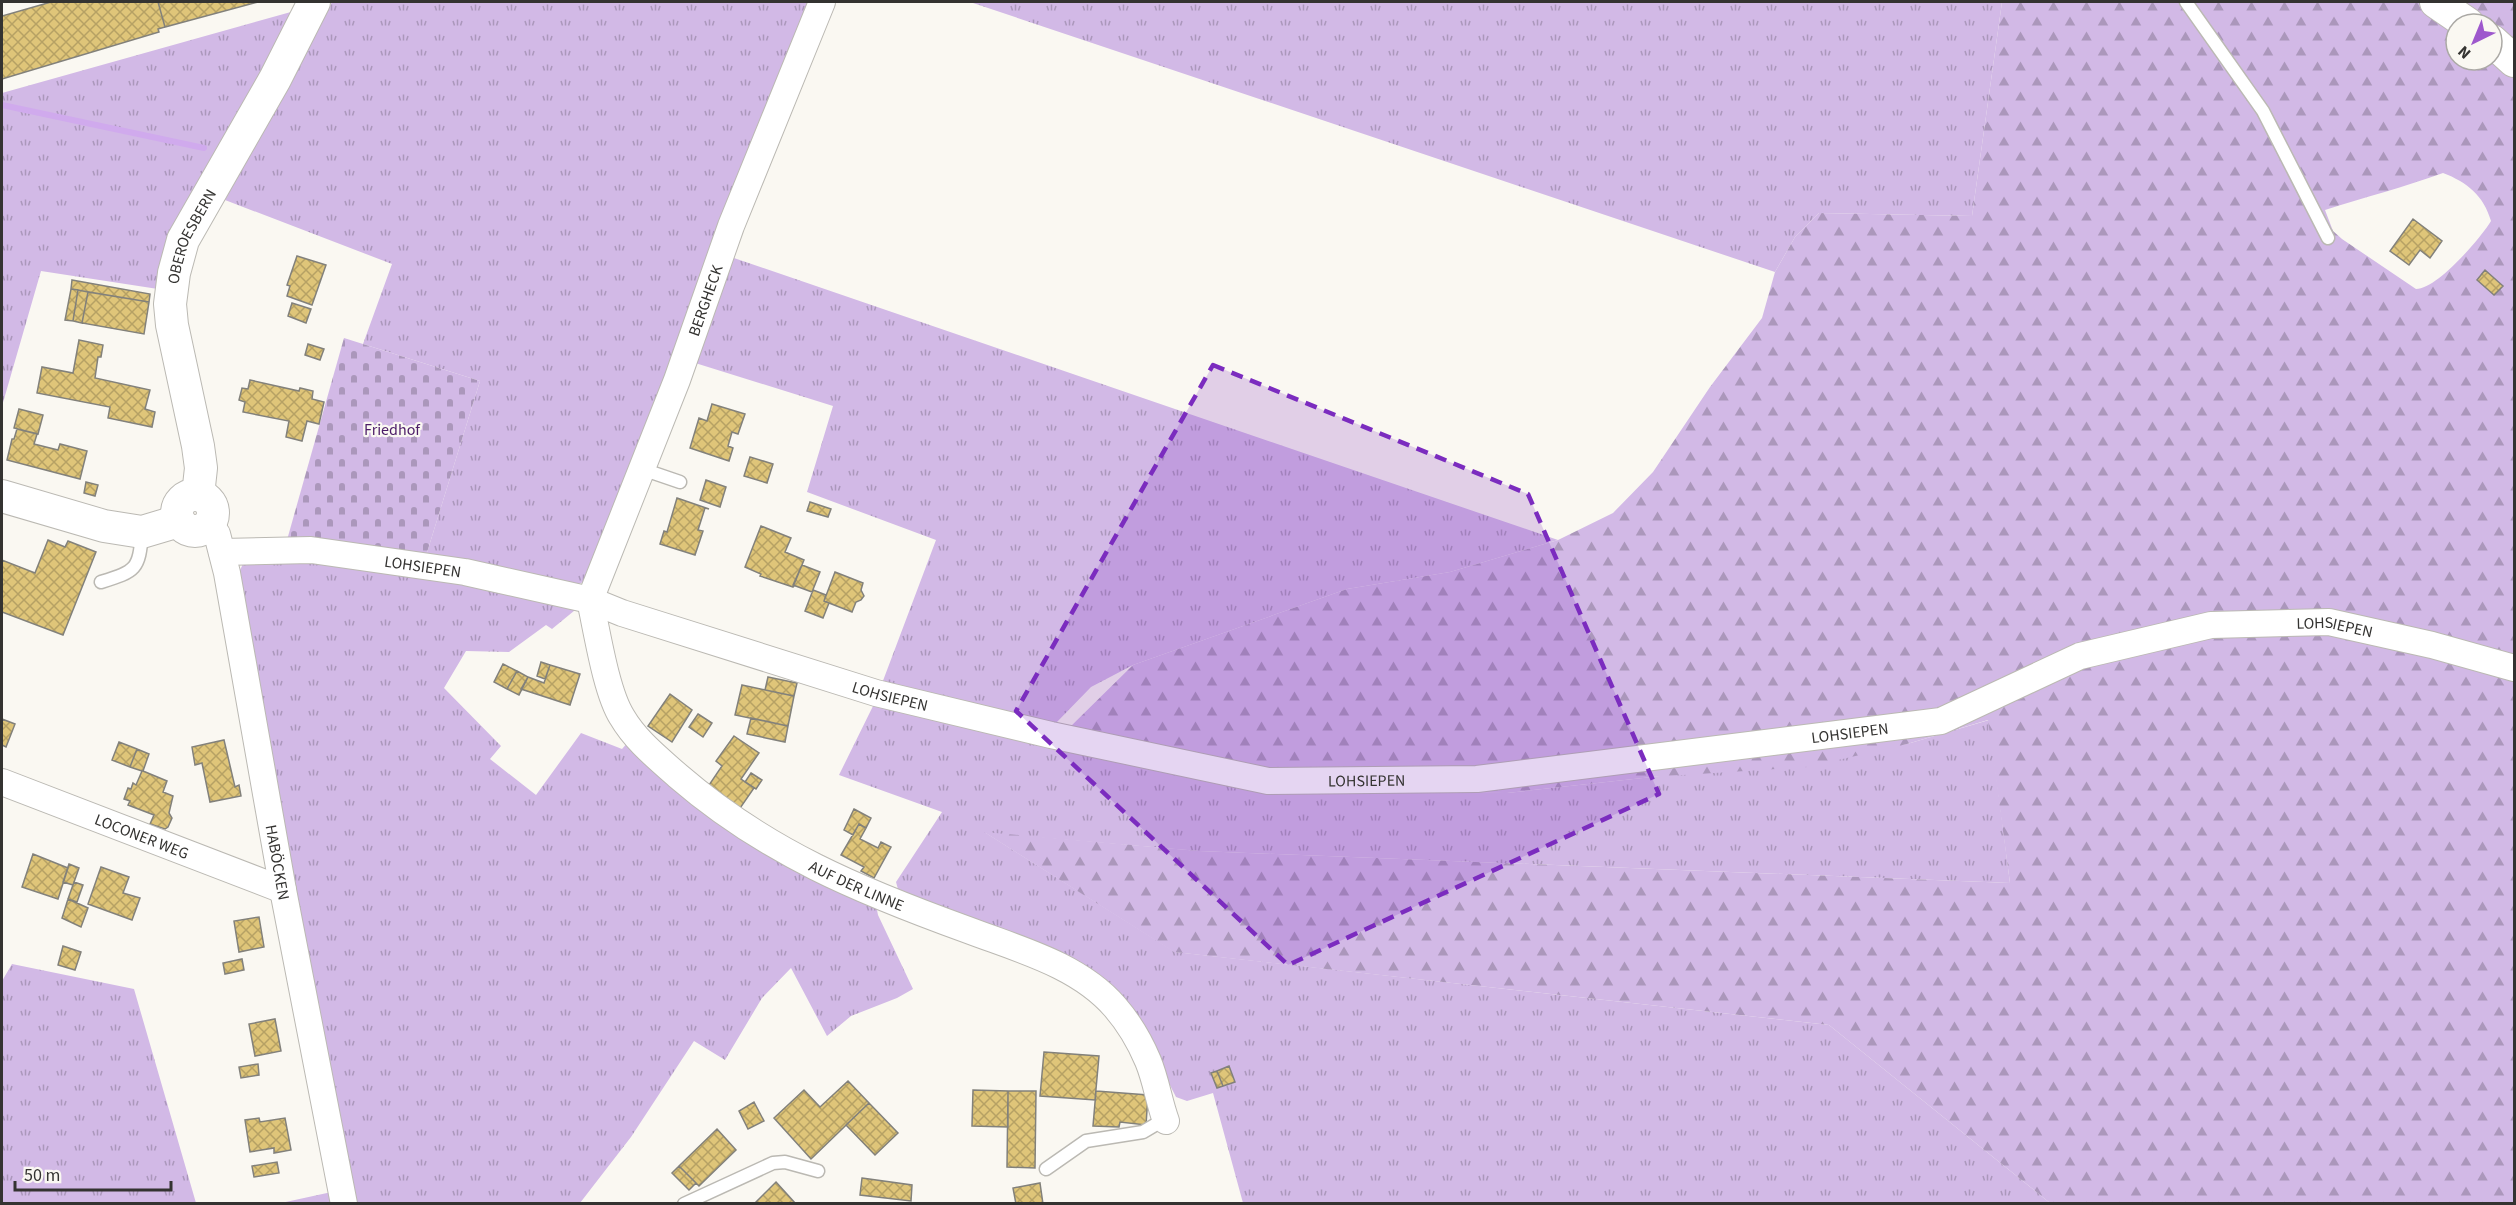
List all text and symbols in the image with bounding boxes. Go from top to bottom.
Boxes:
north arrow [2444,12,2504,72]
text: N [2453,41,2476,64]
street label: OBEROESBERN [163,185,222,285]
street label: BERGHECK [683,261,729,339]
park label: Friedhof [364,419,421,441]
street label: LOHSIEPEN [383,551,463,583]
street label: LOHSIEPEN [2296,612,2375,643]
street label: LOHSIEPEN [849,676,930,717]
street label: LOHSIEPEN [1810,718,1890,749]
street label: LOHSIEPEN [1328,770,1406,792]
street label: LOCONER WEG [91,809,192,865]
street label: HABÖCKEN [260,823,295,902]
street label: AUF DER LINNE [805,855,907,917]
scale bar [15,1154,171,1192]
text: 50 m [24,1163,60,1188]

